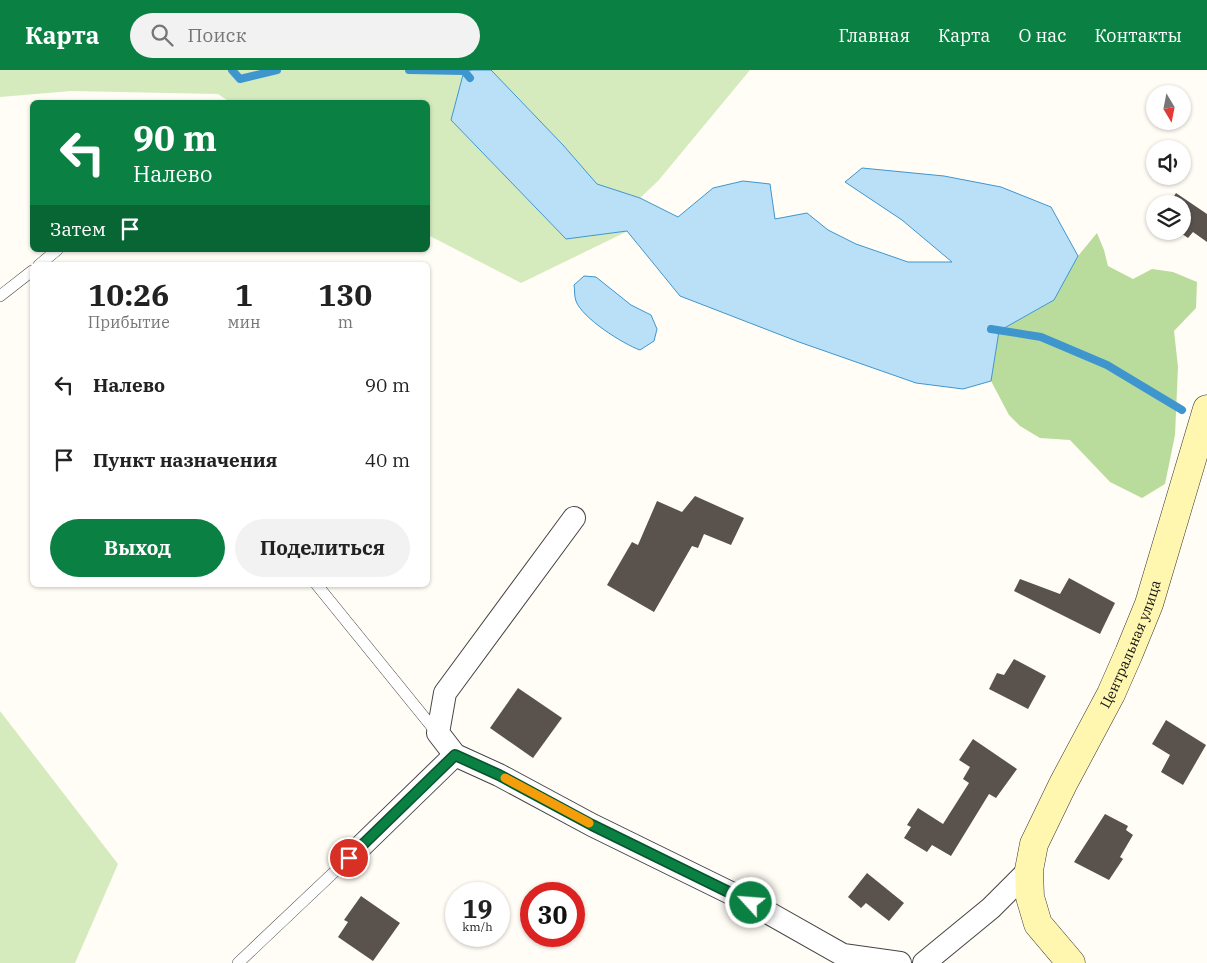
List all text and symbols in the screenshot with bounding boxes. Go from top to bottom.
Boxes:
search box [130,13,480,58]
text: Карта [25,19,100,51]
icon: search [148,21,176,49]
text: Поиск [188,23,247,47]
text: Главная [838,24,910,47]
text: Карта [938,24,990,47]
text: О нас [1018,24,1066,47]
text: Контакты [1094,24,1182,47]
north arrow [1146,85,1191,130]
map controls [1146,85,1191,240]
text: 90 m [133,115,217,161]
icon: left [50,120,115,185]
button: sound [1146,140,1191,185]
text: Налево [133,159,212,188]
button: layers [1146,195,1191,240]
icon: arrive [116,215,144,243]
text: Затем [50,217,106,241]
text: 10:26 [88,275,169,314]
text: 1 [235,275,253,314]
text: 130 [318,275,372,314]
text: Прибытие [88,312,170,332]
text: мин [227,312,261,332]
text: m [338,312,353,332]
icon: left [50,371,78,399]
text: Налево [93,373,165,397]
text: 90 m [365,373,410,397]
icon: arrive [50,446,78,474]
text: Пункт назначения [93,448,277,472]
text: 40 m [365,448,410,472]
button: Выход [50,519,225,577]
button: Поделиться [235,519,410,577]
street label: Центральная улица [1096,578,1165,711]
pin [328,837,370,879]
icon: arrive [335,844,363,872]
position arrow [724,876,776,928]
speed limit sign: 30 [520,882,585,947]
text: 19 [462,892,493,925]
text: km/h [462,919,493,934]

